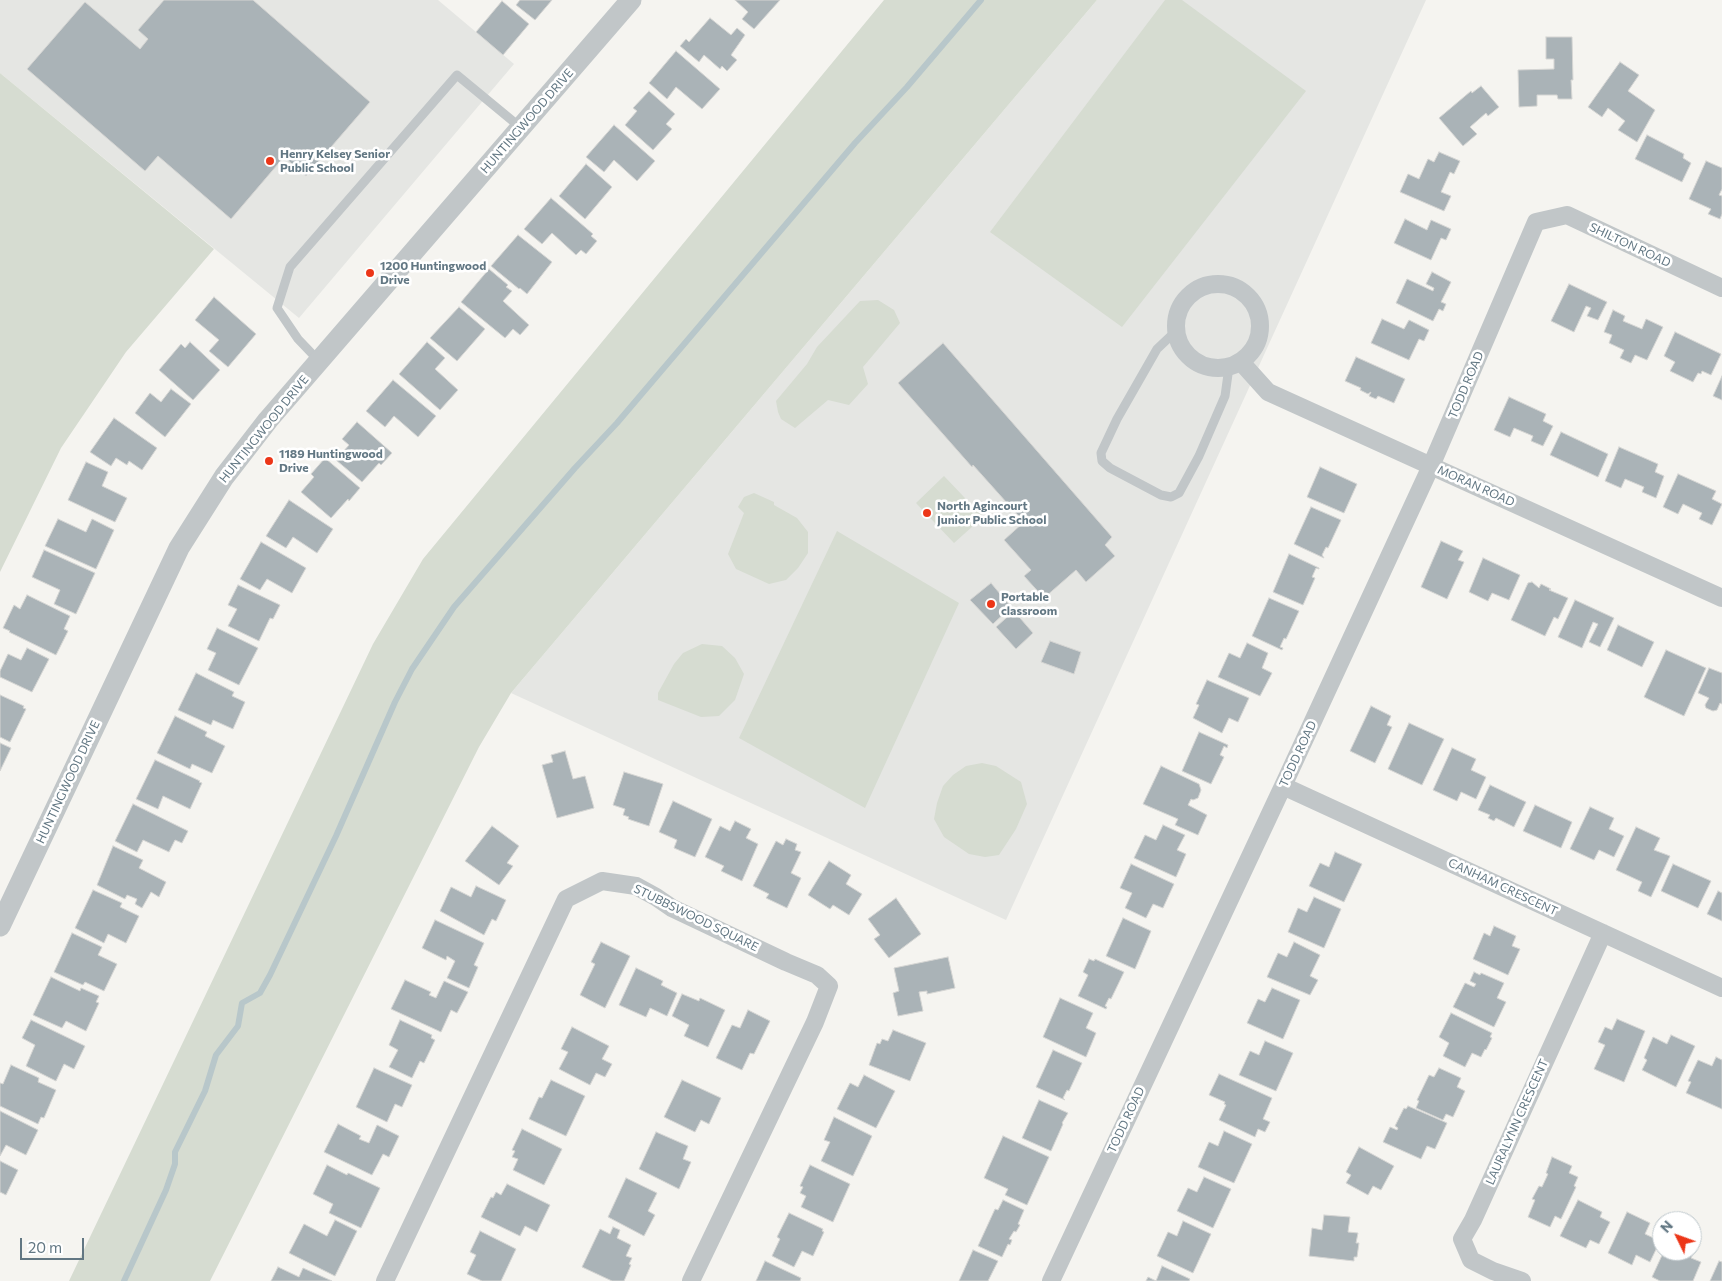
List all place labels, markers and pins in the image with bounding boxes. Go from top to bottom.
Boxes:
place label: Henry Kelsey Senior Public School [280,147,390,175]
marker: Henry Kelsey Senior Public School [264,155,276,167]
place label: 1200 Huntingwood Drive [380,259,486,287]
marker: 1200 Huntingwood Drive [364,267,376,279]
place label: 1189 Huntingwood Drive [279,447,383,475]
marker: 1189 Huntingwood Drive [263,455,275,467]
place label: North Agincourt Junior Public School [937,499,1046,527]
marker: North Agincourt Junior Public School [921,507,933,519]
place label: Portable classroom [1001,590,1057,618]
marker: Portable classroom [985,598,997,610]

